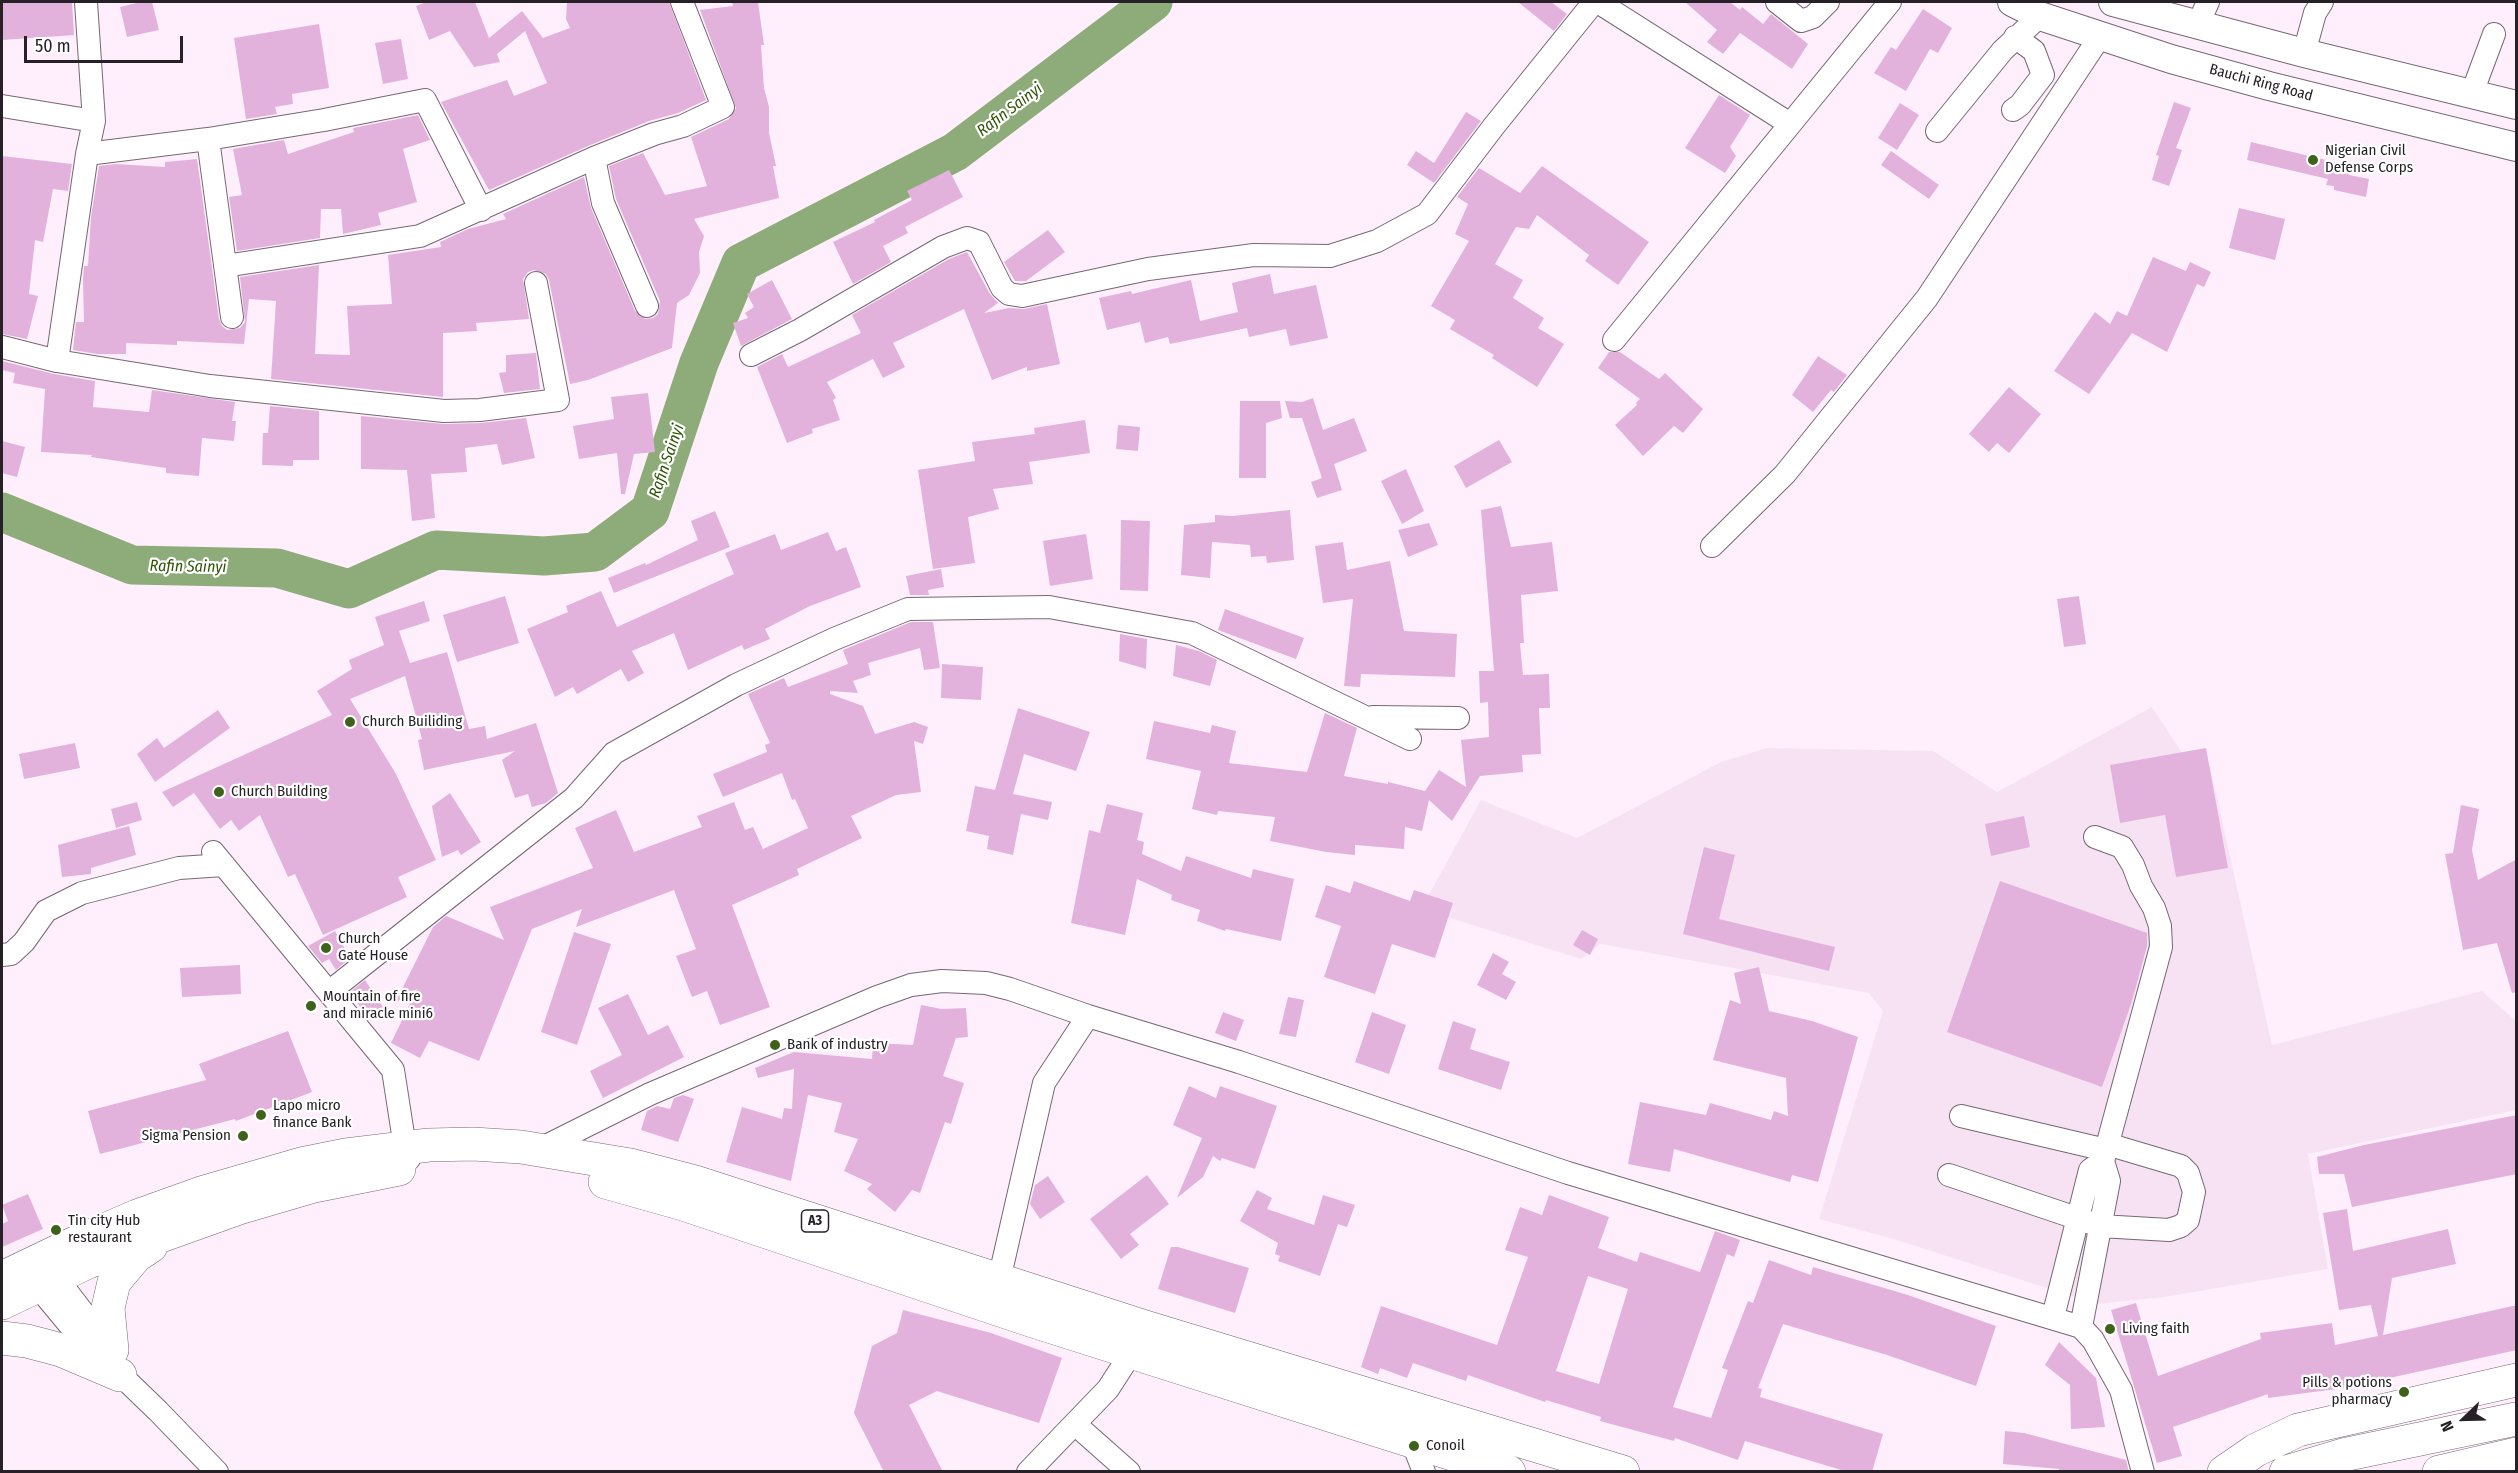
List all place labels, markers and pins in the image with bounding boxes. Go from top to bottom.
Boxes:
place label: Nigerian Civil Defense Corps [2325,142,2413,177]
marker: Nigerian Civil Defense Corps [2306,153,2320,167]
place label: Church Builiding [362,713,462,731]
marker: Church Builiding [343,715,357,729]
place label: Church Building [231,783,327,801]
marker: Church Building [212,785,226,799]
place label: Church Gate House [338,930,408,965]
marker: Church Gate House [319,941,333,955]
place label: Mountain of fire and miracle mini6 [323,988,433,1023]
marker: Mountain of fire and miracle mini6 [304,999,318,1013]
place label: Bank of industry [787,1036,888,1054]
marker: Bank of industry [768,1038,782,1052]
place label: Lapo micro finance Bank [273,1097,352,1132]
marker: Lapo micro finance Bank [254,1108,268,1122]
place label: Sigma Pension [142,1127,231,1145]
marker: Sigma Pension [236,1129,250,1143]
place label: Tin city Hub restaurant [68,1212,140,1247]
marker: Tin city Hub restaurant [49,1223,63,1237]
place label: Living faith [2122,1320,2190,1338]
marker: Living faith [2103,1322,2117,1336]
place label: Pills & potions pharmacy [2302,1374,2392,1409]
marker: Pills & potions pharmacy [2397,1385,2411,1399]
place label: Conoil [1426,1437,1465,1455]
marker: Conoil [1407,1439,1421,1453]

